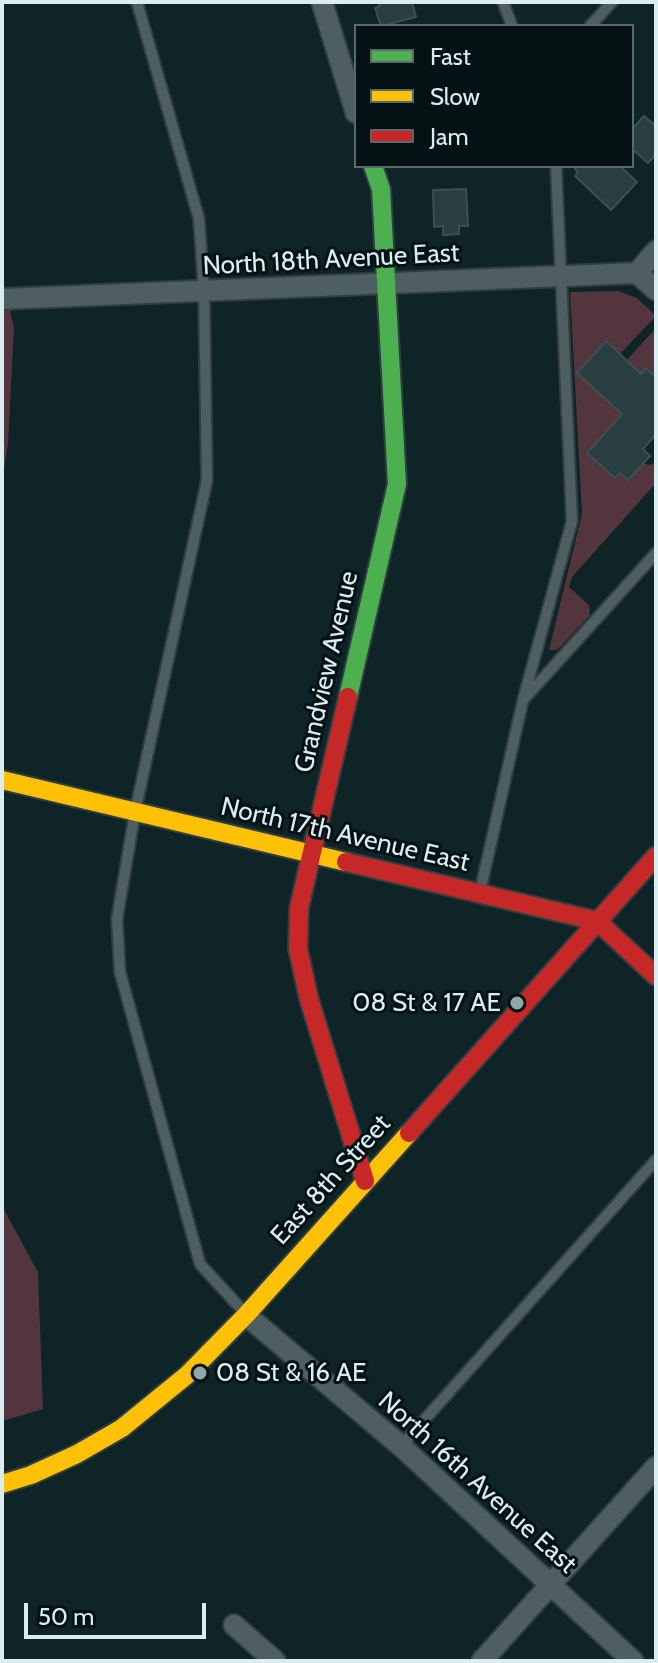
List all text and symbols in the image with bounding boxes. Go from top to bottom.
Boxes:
legend [354,24,634,168]
text: Fast [430,42,471,71]
text: Slow [430,82,480,111]
text: Jam [430,122,468,151]
street label: North 18th Avenue East [202,238,460,282]
street label: Grandview Avenue [289,568,365,776]
street label: North 17th Avenue East [218,791,472,879]
place label: 08 St & 17 AE [352,987,501,1019]
marker: 08 St & 17 AE [508,994,526,1012]
street label: East 8th Street [265,1109,397,1251]
place label: 08 St & 16 AE [216,1357,366,1389]
marker: 08 St & 16 AE [191,1364,209,1382]
street label: North 16th Avenue East [372,1386,582,1580]
scale bar [28,1587,210,1637]
text: 50 m [38,1602,94,1631]

